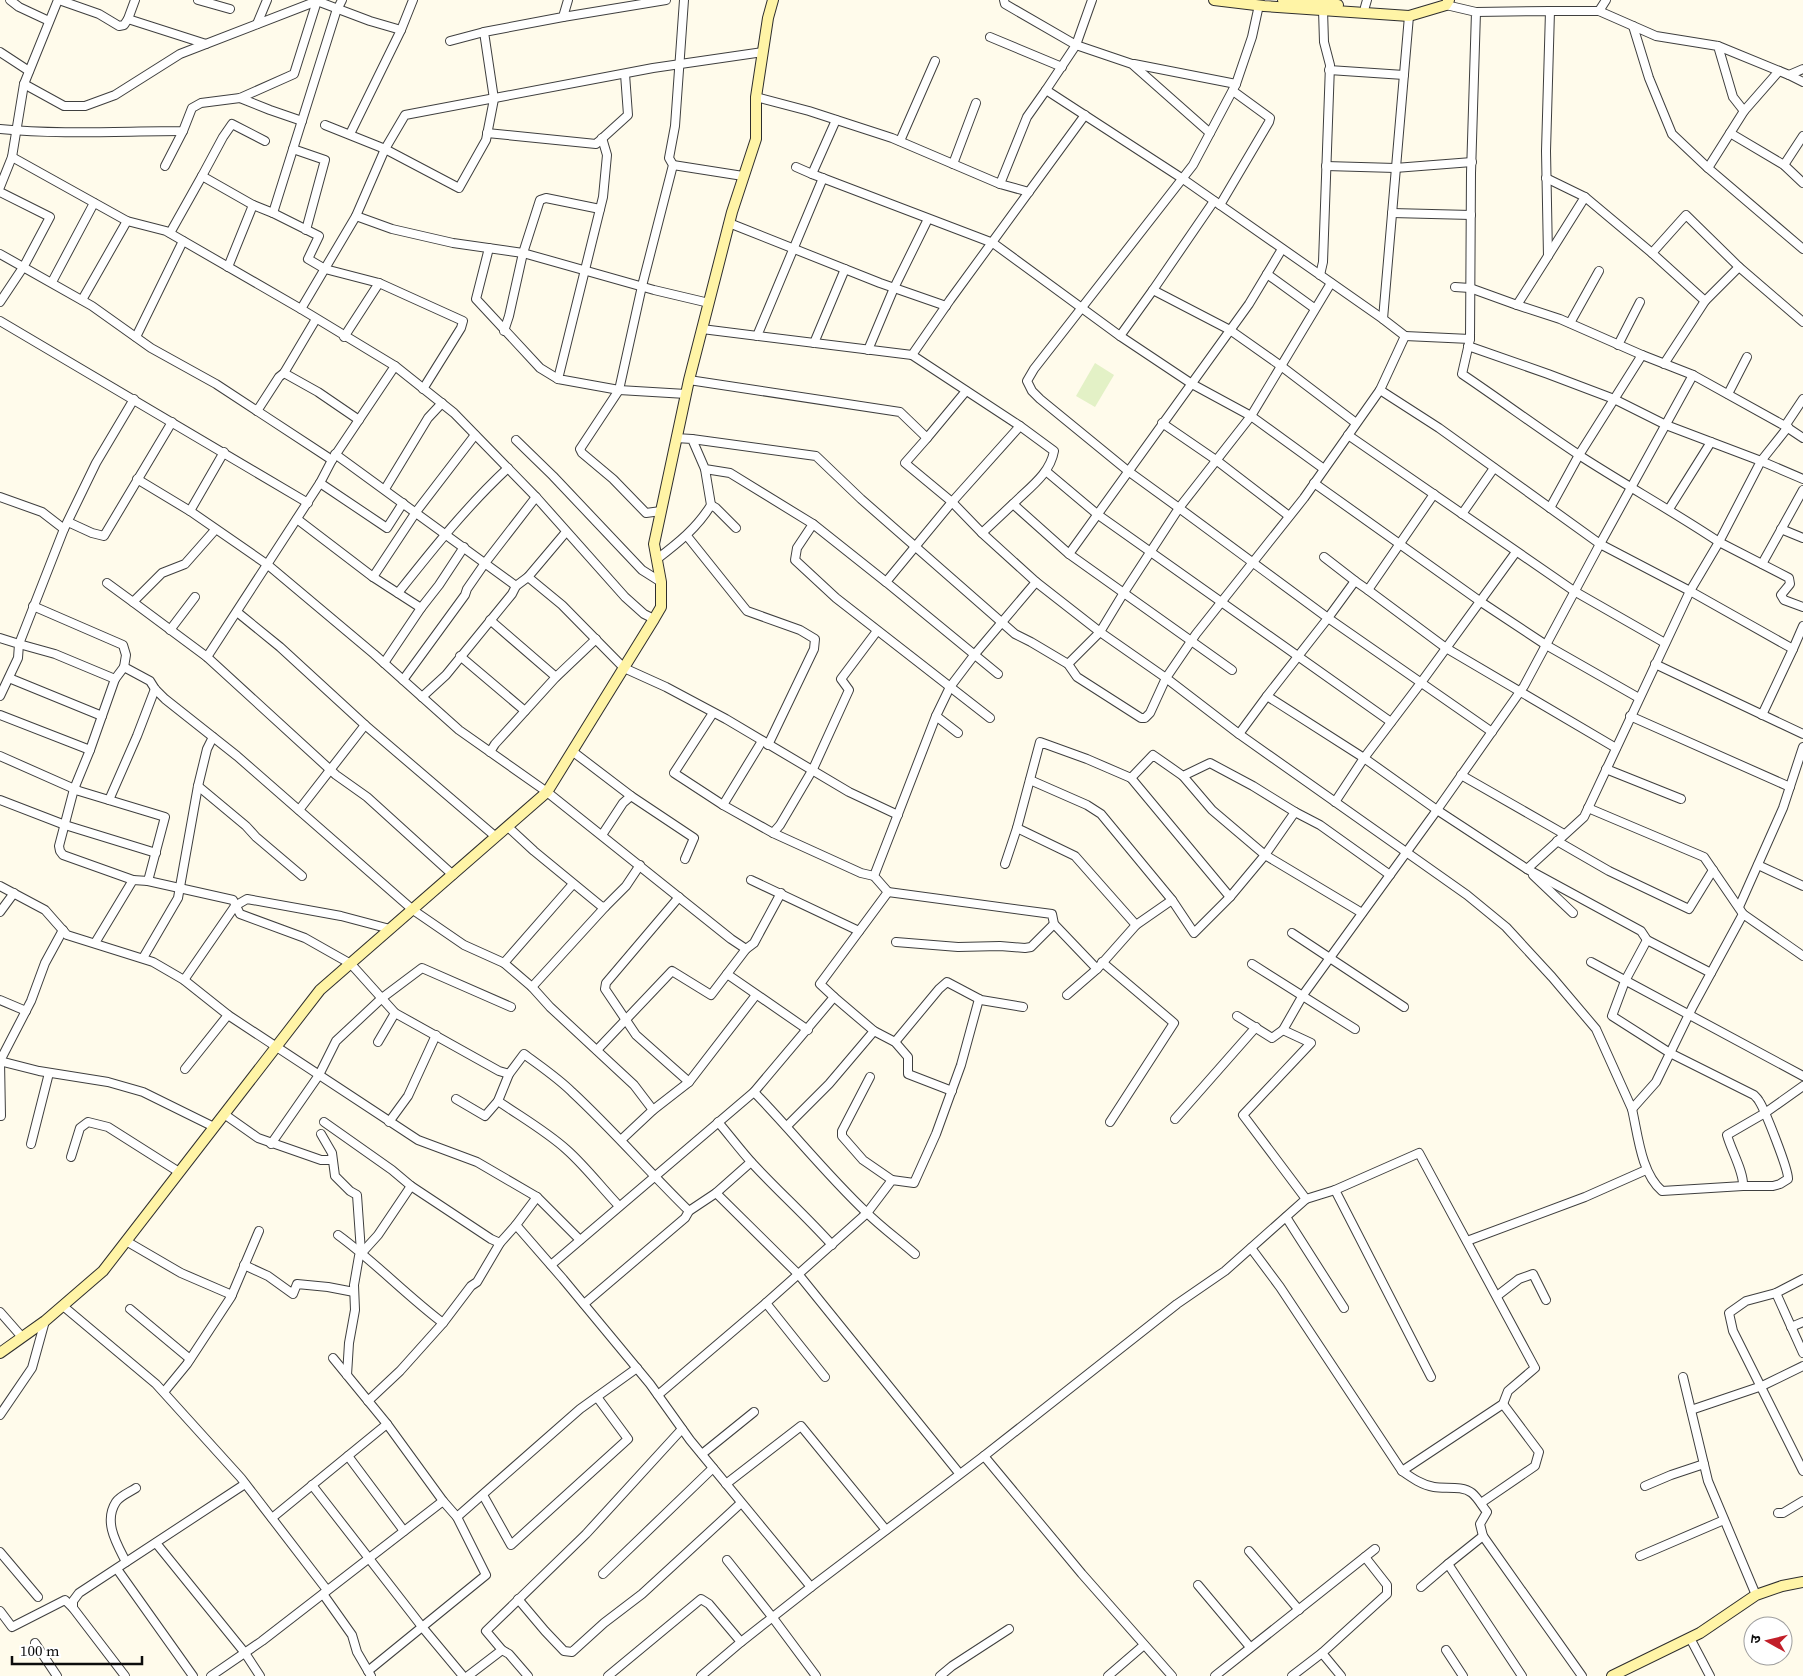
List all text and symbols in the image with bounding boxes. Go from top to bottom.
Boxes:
north arrow [1743,1616,1793,1666]
text: उ [1745,1633,1766,1645]
scale bar [12,1634,142,1666]
text: 100 m [20,1640,60,1661]

